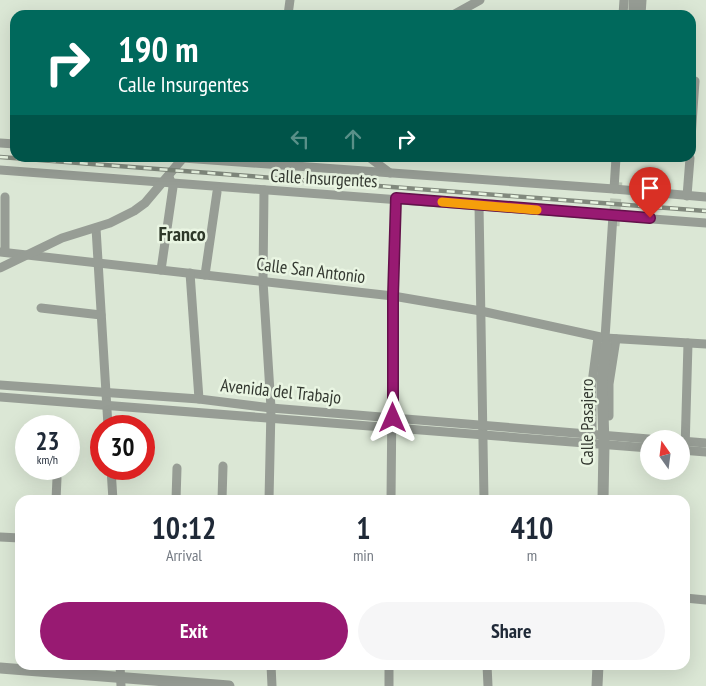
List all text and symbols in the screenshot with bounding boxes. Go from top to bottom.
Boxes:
text: 190 m [118,26,199,72]
icon: right [35,30,100,95]
text: Calle Insurgentes [118,70,249,98]
icon: left [286,125,314,153]
icon: ahead [339,125,367,153]
icon: right [392,125,420,153]
street label: Calle Insurgentes [270,164,378,192]
pin [629,167,671,218]
icon: arrive [636,174,664,202]
district label: Franco [158,221,206,247]
street label: Calle San Antonio [255,252,367,288]
street label: Avenida del Trabajo [220,373,343,409]
street label: Calle Pasajero [575,378,598,465]
position arrow [366,391,418,443]
speed limit sign: 30 [90,415,155,480]
text: 23 [36,425,59,457]
north arrow [640,430,690,480]
map controls [640,430,690,480]
text: km/h [37,452,58,467]
text: 10:12 [152,508,216,547]
text: 1 [356,508,371,547]
text: 410 [510,508,553,547]
text: Arrival [166,545,202,565]
text: min [353,545,374,565]
text: m [527,545,537,565]
button: Exit [40,602,348,660]
button: Share [358,602,665,660]

